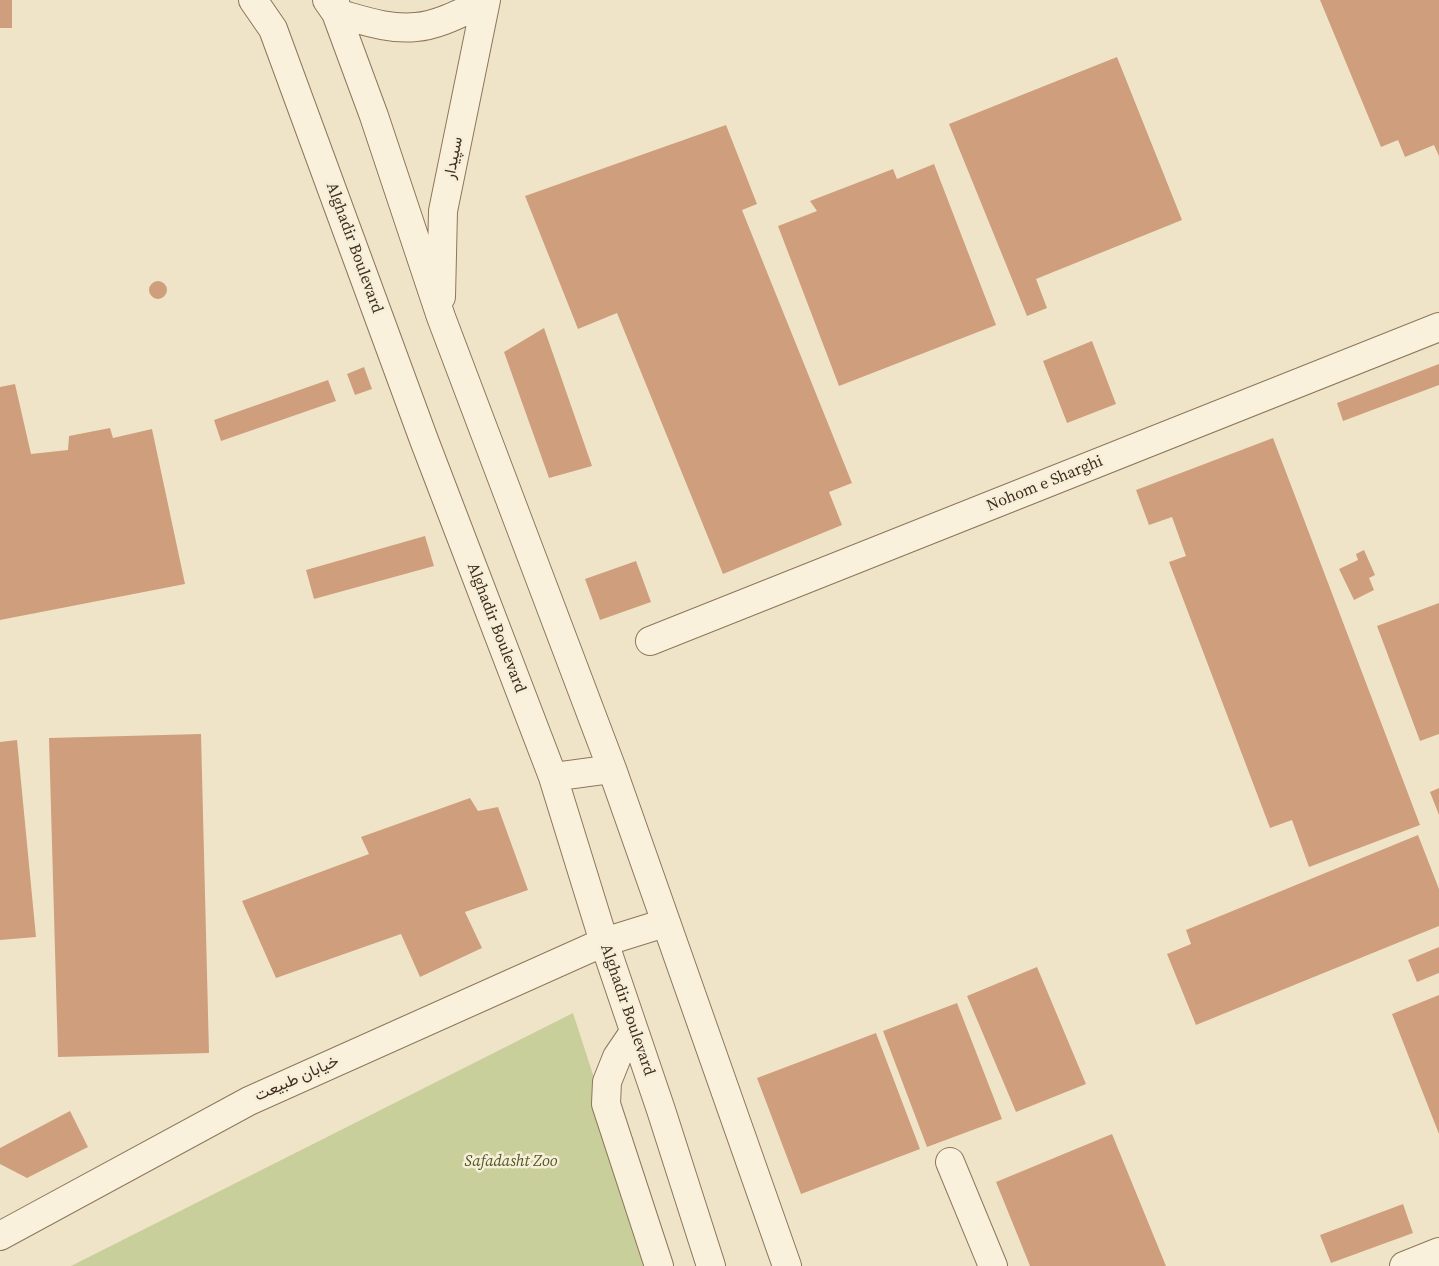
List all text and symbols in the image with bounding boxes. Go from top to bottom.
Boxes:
street label: سپیدار [441,135,467,181]
street label: Alghadir Boulevard [321,180,387,316]
street label: Nohom e Sharghi [984,452,1106,516]
street label: Alghadir Boulevard [462,560,530,696]
street label: Alghadir Boulevard [595,942,659,1078]
street label: خیابان طبیعت [252,1052,342,1106]
park label: Safadasht Zoo [464,1152,558,1172]

